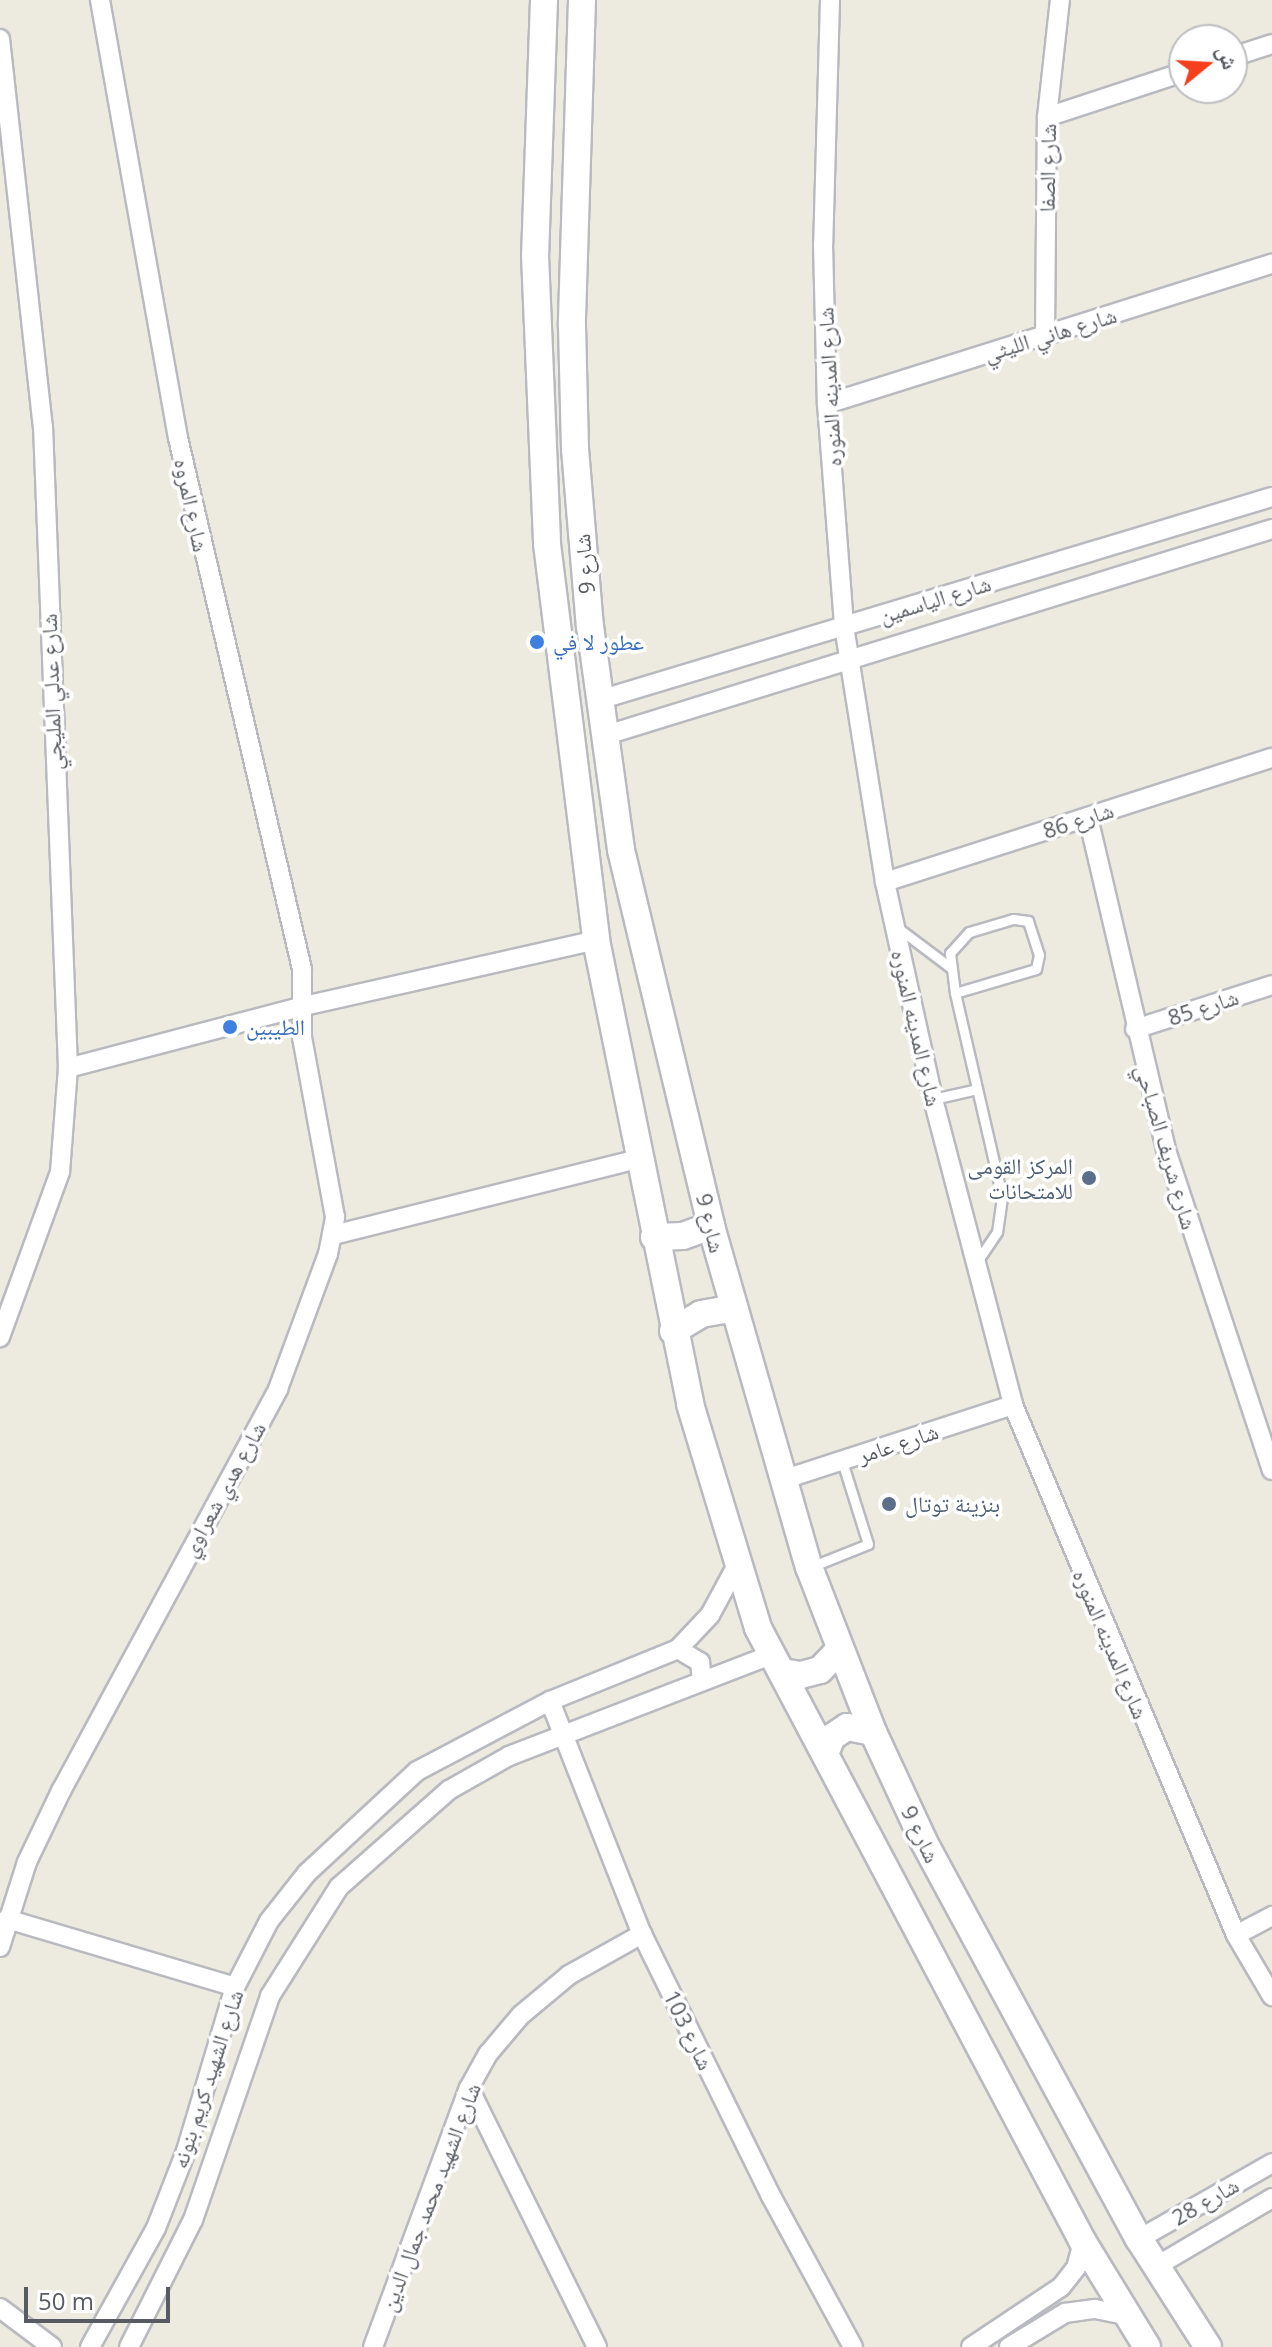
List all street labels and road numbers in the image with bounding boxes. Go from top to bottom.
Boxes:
street label: شارع الصفا [1033,123,1061,213]
street label: شارع هاني الليثي [980,301,1120,367]
street label: شارع المدينه المنوره [812,307,846,467]
street label: شارع المروه [169,456,215,554]
street label: شارع 9 [568,533,600,595]
street label: شارع الياسمين [876,570,994,628]
street label: شارع عدلي المليجي [35,613,67,771]
street label: شارع 86 [1039,796,1117,844]
street label: شارع المدينه المنوره [886,947,948,1109]
street label: شارع 85 [1164,983,1242,1031]
street label: شارع شريف الصباحي [1131,1062,1203,1232]
street label: شارع 9 [691,1191,731,1255]
street label: شارع هدي شعراوي [175,1417,271,1561]
street label: شارع عامر [854,1418,942,1468]
street label: شارع المدينه المنوره [1068,1565,1154,1723]
street label: شارع 9 [896,1801,946,1867]
street label: شارع الشهيد كريم بنونه [166,1986,248,2172]
street label: شارع 103 [658,1986,720,2074]
street label: شارع الشهيد محمد جمال الدين [374,2079,486,2315]
street label: شارع 28 [1167,2171,1243,2231]

